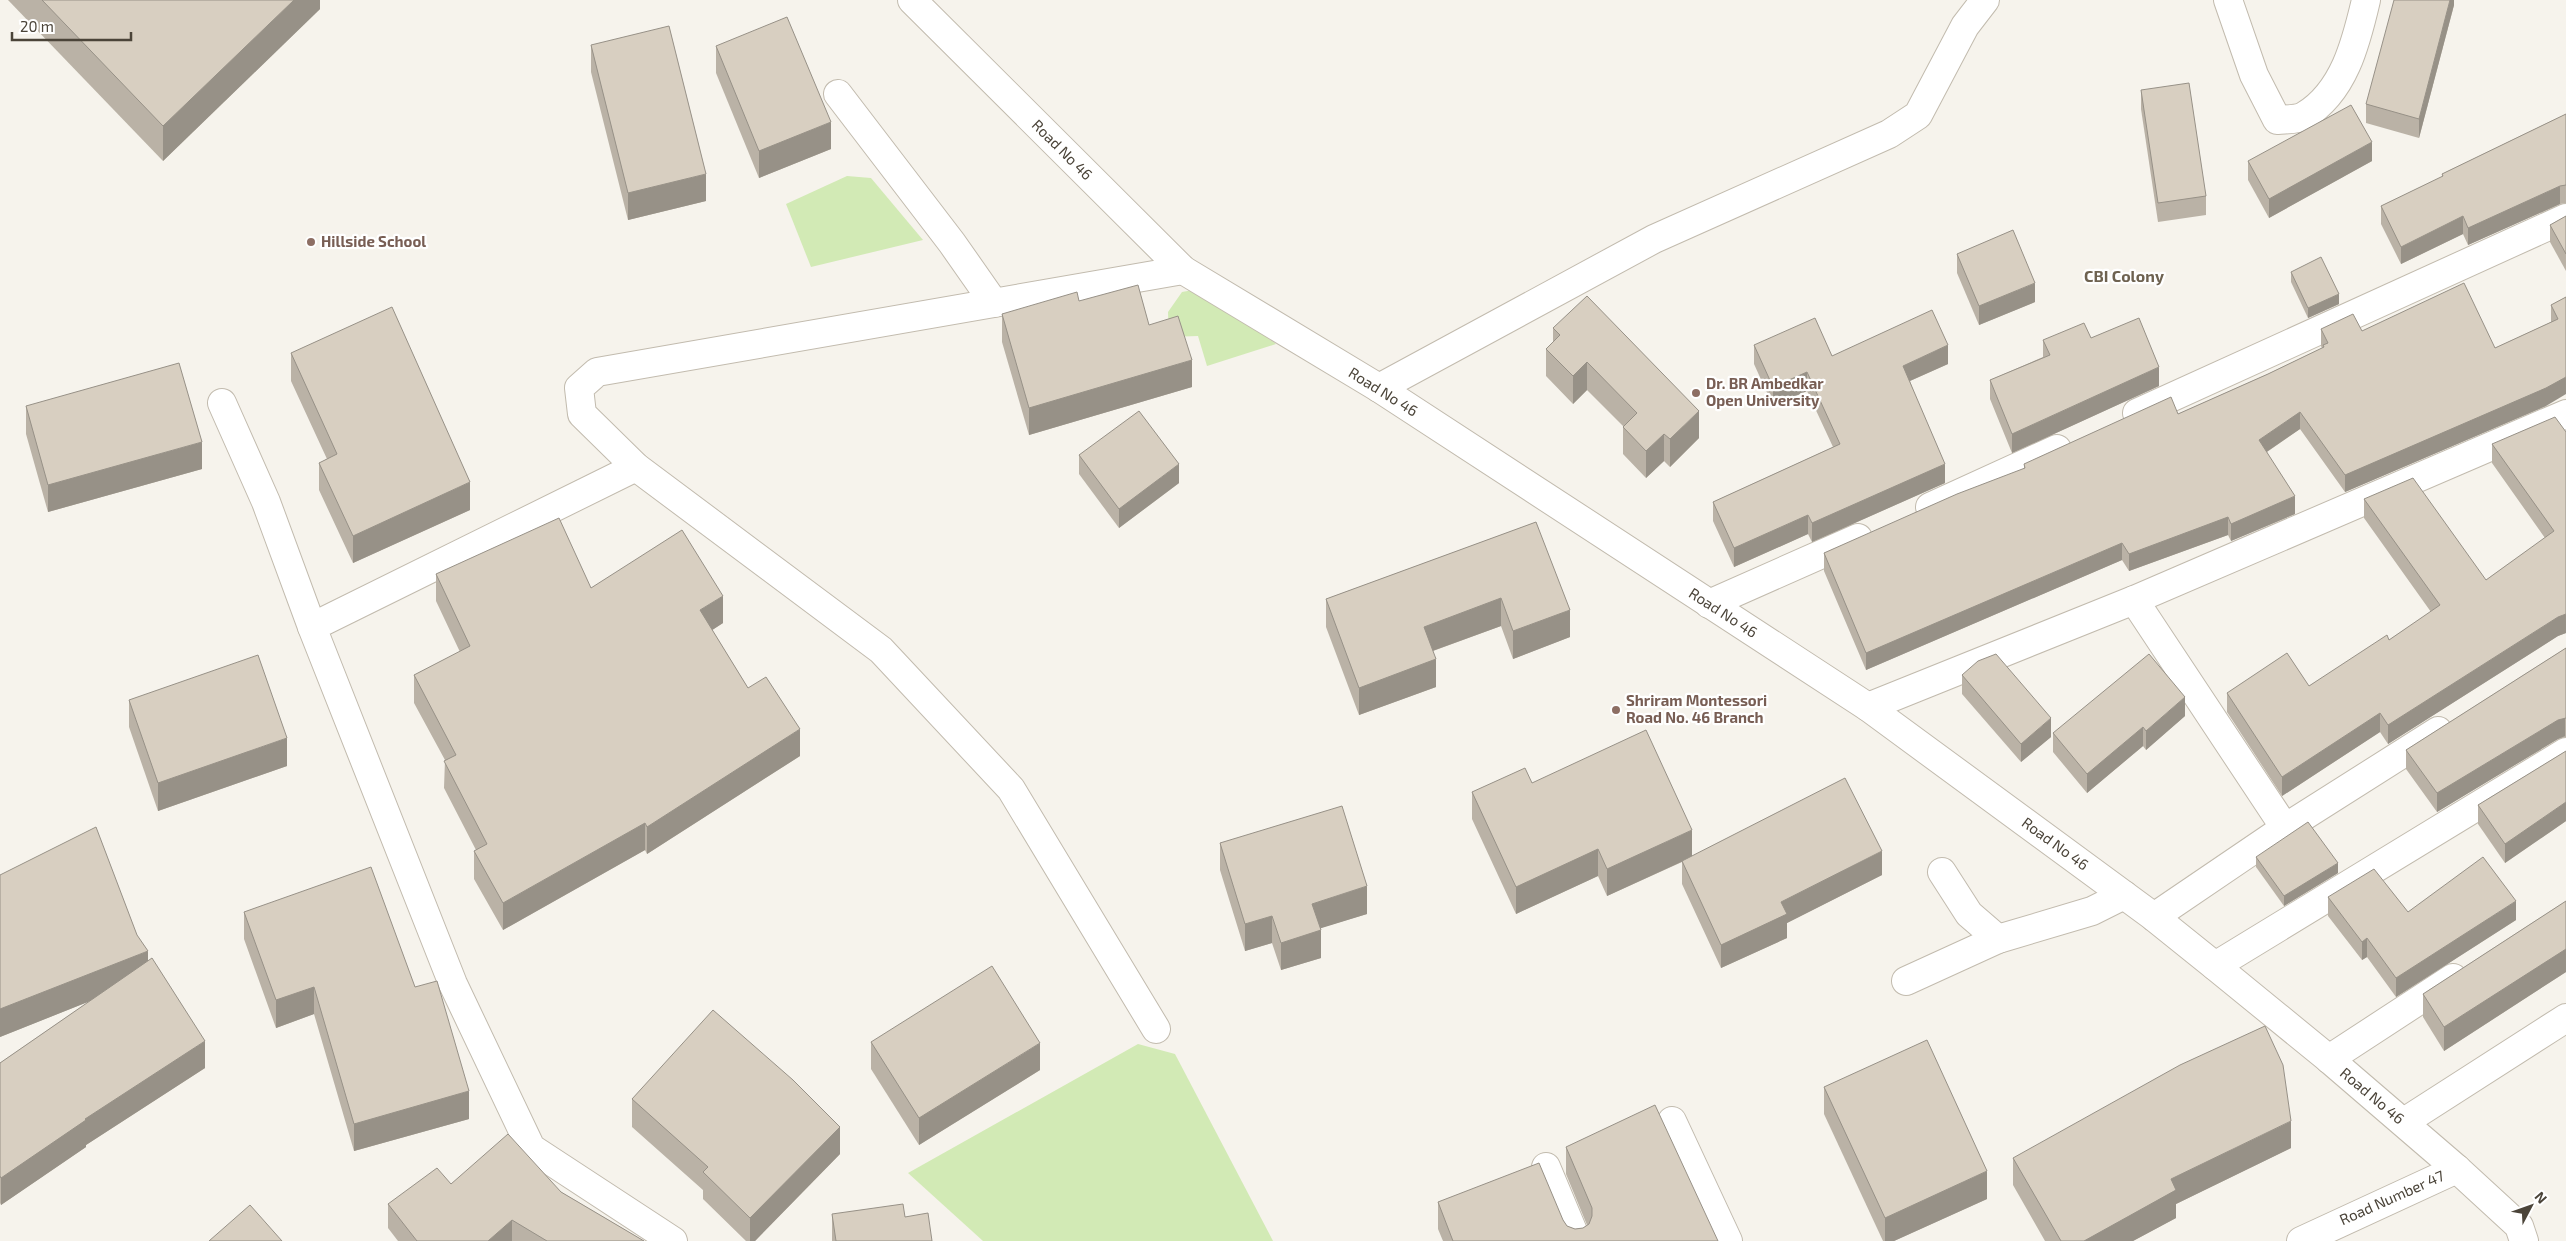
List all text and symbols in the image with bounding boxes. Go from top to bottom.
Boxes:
scale bar [12,10,131,42]
text: 20 m [20,17,54,35]
street label: Road No 46 [1029,115,1097,183]
place label: Hillside School [321,232,426,250]
marker: Hillside School [305,236,317,248]
district label: CBI Colony [2084,266,2164,286]
street label: Road No 46 [1346,363,1421,419]
place label: Dr. BR Ambedkar Open University [1706,374,1824,410]
marker: Dr. BR Ambedkar Open University [1690,387,1702,399]
street label: Road No 46 [1686,583,1761,641]
place label: Shriram Montessori Road No. 46 Branch [1626,691,1767,726]
marker: Shriram Montessori Road No. 46 Branch [1610,704,1622,716]
street label: Road No 46 [2019,813,2092,873]
street label: Road No 46 [2337,1063,2408,1127]
street label: Road Number 47 [2336,1166,2447,1228]
north arrow [2506,1181,2556,1231]
text: N [2531,1188,2551,1207]

